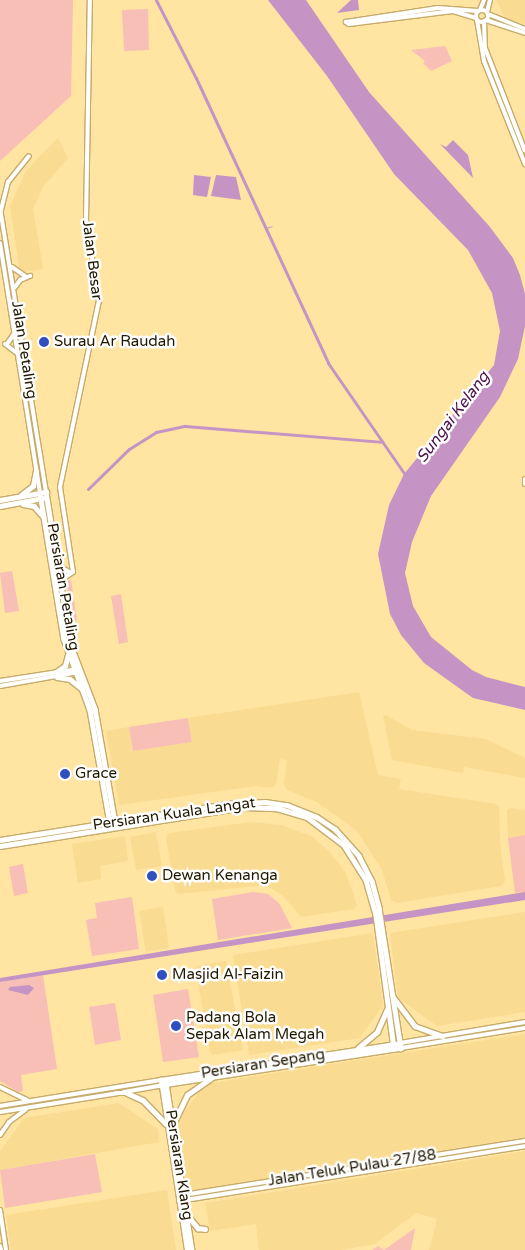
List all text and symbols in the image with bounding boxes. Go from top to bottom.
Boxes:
street label: Jalan Besar [78,219,106,301]
street label: Jalan Petaling [7,300,41,400]
place label: Surau Ar Raudah [54,333,175,351]
marker: Surau Ar Raudah [38,336,50,348]
water label: Sungai Kelang [413,368,493,466]
street label: Persiaran Petaling [43,522,83,652]
place label: Grace [75,765,117,783]
marker: Grace [59,768,71,780]
street label: Persiaran Kuala Langat [92,794,256,834]
place label: Dewan Kenanga [162,867,278,885]
marker: Dewan Kenanga [146,870,158,882]
place label: Masjid Al-Faizin [172,966,284,984]
marker: Masjid Al-Faizin [156,969,168,981]
place label: Padang Bola Sepak Alam Megah [186,1008,324,1043]
marker: Padang Bola Sepak Alam Megah [170,1020,182,1032]
street label: Persiaran Sepang [200,1045,326,1083]
street label: Persiaran Klang [161,1109,197,1221]
street label: Jalan Teluk Pulau 27/88 [267,1146,437,1190]

